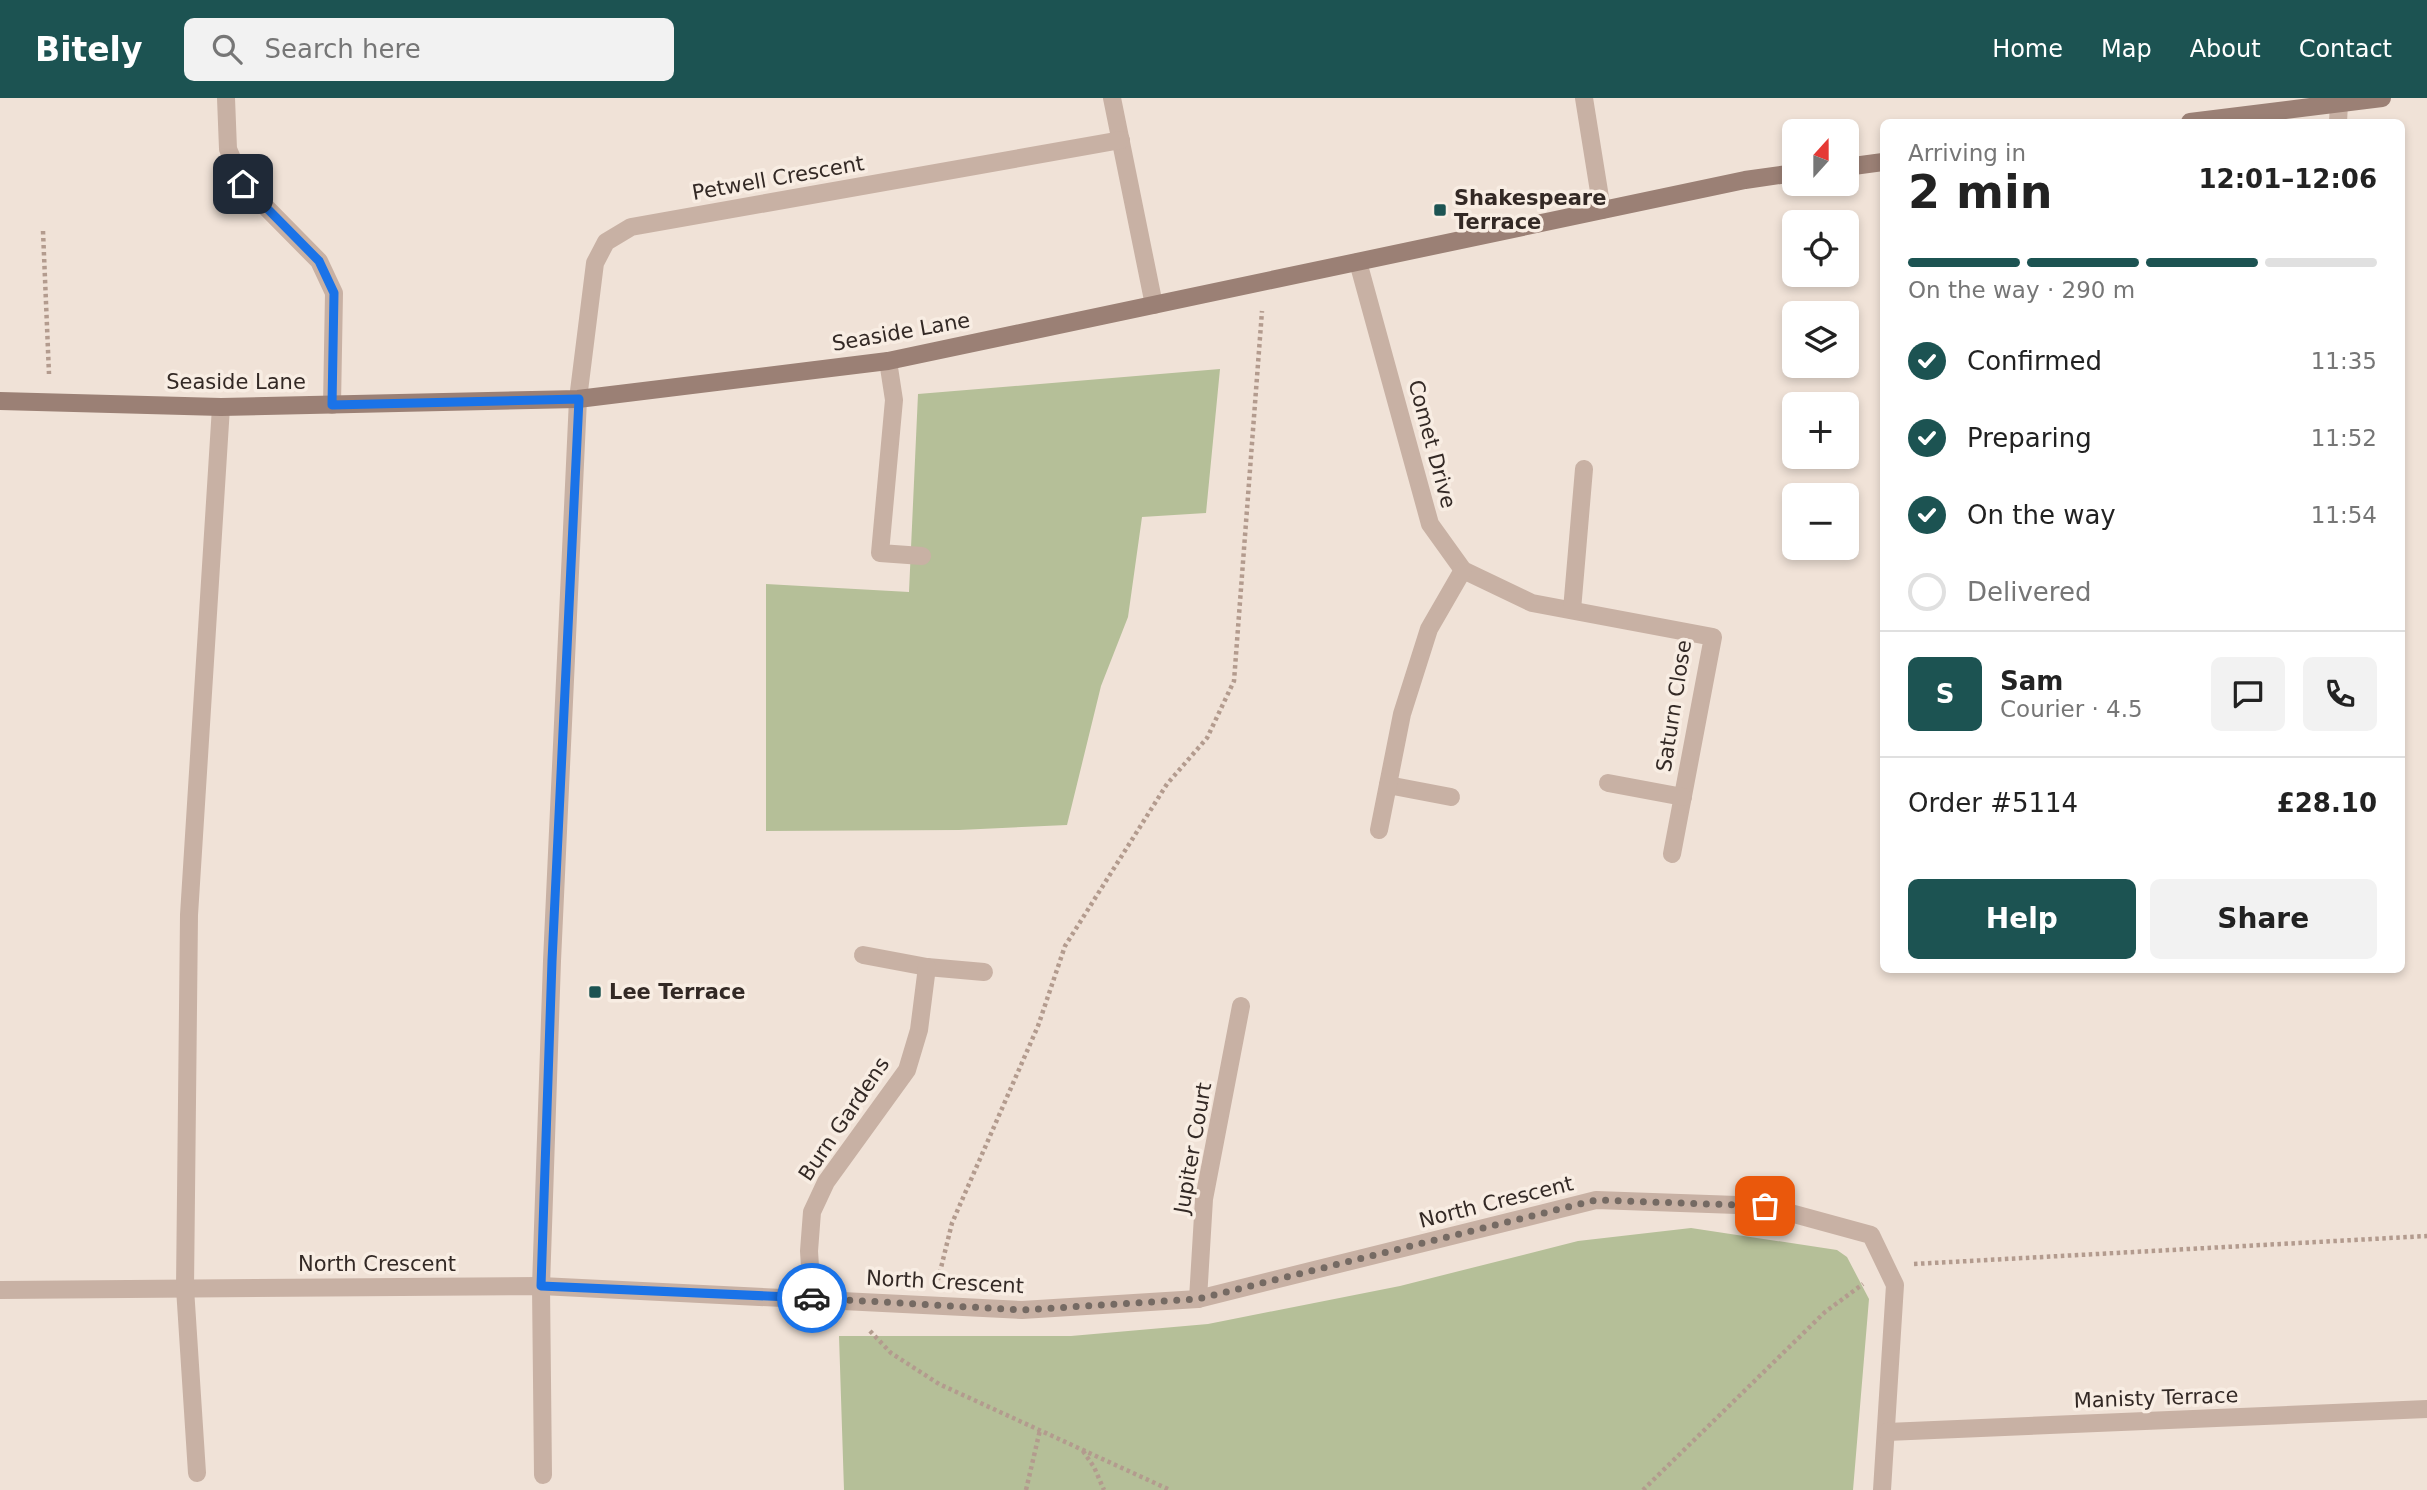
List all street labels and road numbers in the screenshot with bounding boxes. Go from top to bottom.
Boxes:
street label: Petwell Crescent [690,151,866,205]
street label: Seaside Lane [830,308,972,356]
street label: Seaside Lane [166,370,306,394]
street label: Comet Drive [1403,377,1461,511]
street label: Saturn Close [1652,638,1696,774]
street label: Burn Gardens [794,1053,894,1185]
street label: Jupiter Court [1169,1081,1216,1217]
street label: North Crescent [1416,1171,1576,1233]
street label: North Crescent [298,1252,456,1276]
street label: North Crescent [865,1266,1025,1298]
street label: Manisty Terrace [2073,1383,2239,1413]

